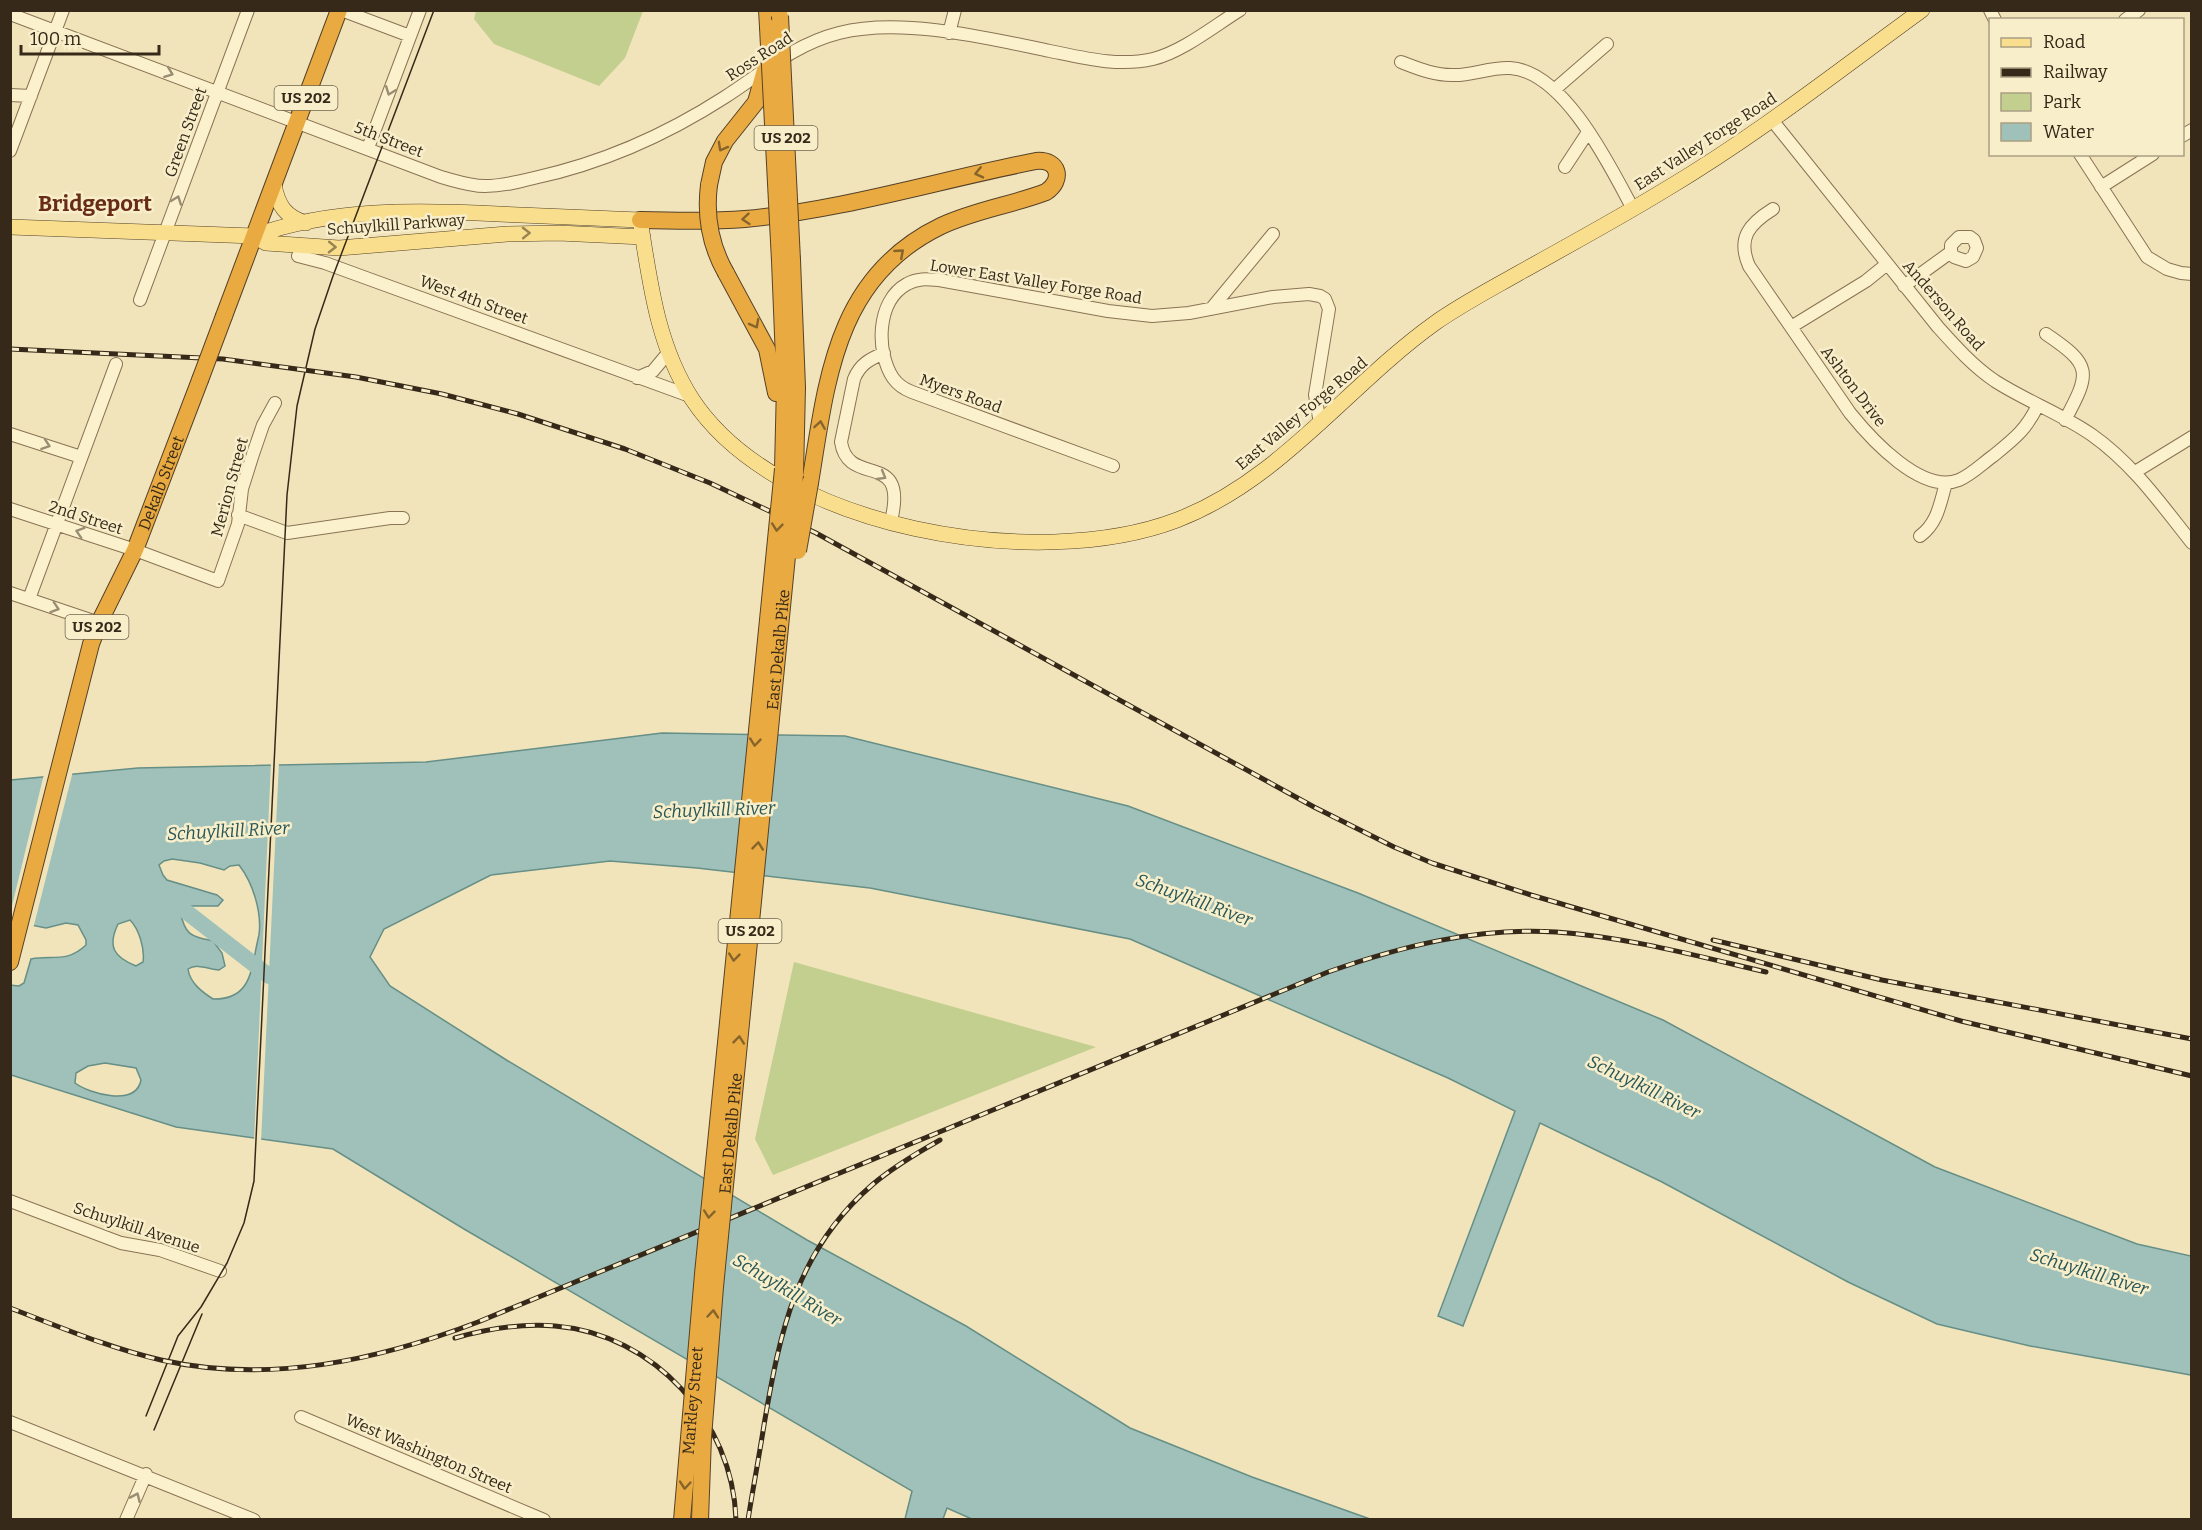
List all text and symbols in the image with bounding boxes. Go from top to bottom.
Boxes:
scale bar [21,18,159,56]
legend [1989,18,2184,156]
text: 100 m [30,28,81,50]
street label: Ross Road [722,28,797,85]
text: Road [2043,31,2086,53]
text: Railway [2043,61,2108,83]
one-way arrow [163,66,174,79]
street label: Green Street [160,84,211,180]
one-way arrow [384,85,397,96]
road number: US 202 [274,86,338,110]
street label: East Valley Forge Road [1631,88,1780,194]
text: Park [2043,91,2082,113]
street label: 5th Street [352,118,426,161]
text: Water [2043,121,2094,143]
road number: US 202 [754,126,818,150]
one-way arrow [718,140,730,151]
one-way arrow [974,166,984,179]
district label: Bridgeport [38,190,152,217]
one-way arrow [170,196,182,207]
street label: Schuylkill Parkway [326,210,466,239]
one-way arrow [742,212,751,225]
one-way arrow [522,227,531,240]
one-way arrow [327,241,336,254]
one-way arrow [893,249,904,260]
street label: Lower East Valley Forge Road [929,255,1144,308]
street label: Anderson Road [1899,256,1989,355]
street label: West 4th Street [417,271,531,328]
one-way arrow [748,318,759,328]
street label: Ashton Drive [1817,342,1890,430]
street label: East Valley Forge Road [1232,353,1371,474]
street label: Myers Road [917,370,1005,417]
one-way arrow [813,421,825,430]
street label: Dekalb Street [134,433,188,533]
street label: Merion Street [207,435,252,539]
one-way arrow [40,438,51,451]
one-way arrow [876,469,886,480]
street label: 2nd Street [46,497,125,538]
one-way arrow [771,523,784,532]
one-way arrow [75,527,86,539]
street label: East Dekalb Pike [763,588,794,711]
one-way arrow [49,600,60,613]
road number: US 202 [66,615,128,639]
one-way arrow [749,738,762,747]
water label: Schuylkill River [652,797,776,823]
water label: Schuylkill River [166,817,290,845]
one-way arrow [751,842,764,851]
water label: Schuylkill River [1133,869,1256,932]
road number: US 202 [718,919,782,943]
one-way arrow [728,953,741,962]
one-way arrow [732,1036,745,1045]
water label: Schuylkill River [1584,1050,1704,1124]
street label: East Dekalb Pike [715,1072,746,1195]
street label: Schuylkill Avenue [71,1198,203,1257]
one-way arrow [703,1209,716,1218]
water label: Schuylkill River [2027,1244,2151,1301]
water label: Schuylkill River [729,1249,846,1331]
one-way arrow [706,1310,719,1319]
street label: Markley Street [679,1346,707,1455]
street label: West Washington Street [343,1410,515,1497]
one-way arrow [679,1481,692,1490]
one-way arrow [128,1492,140,1503]

